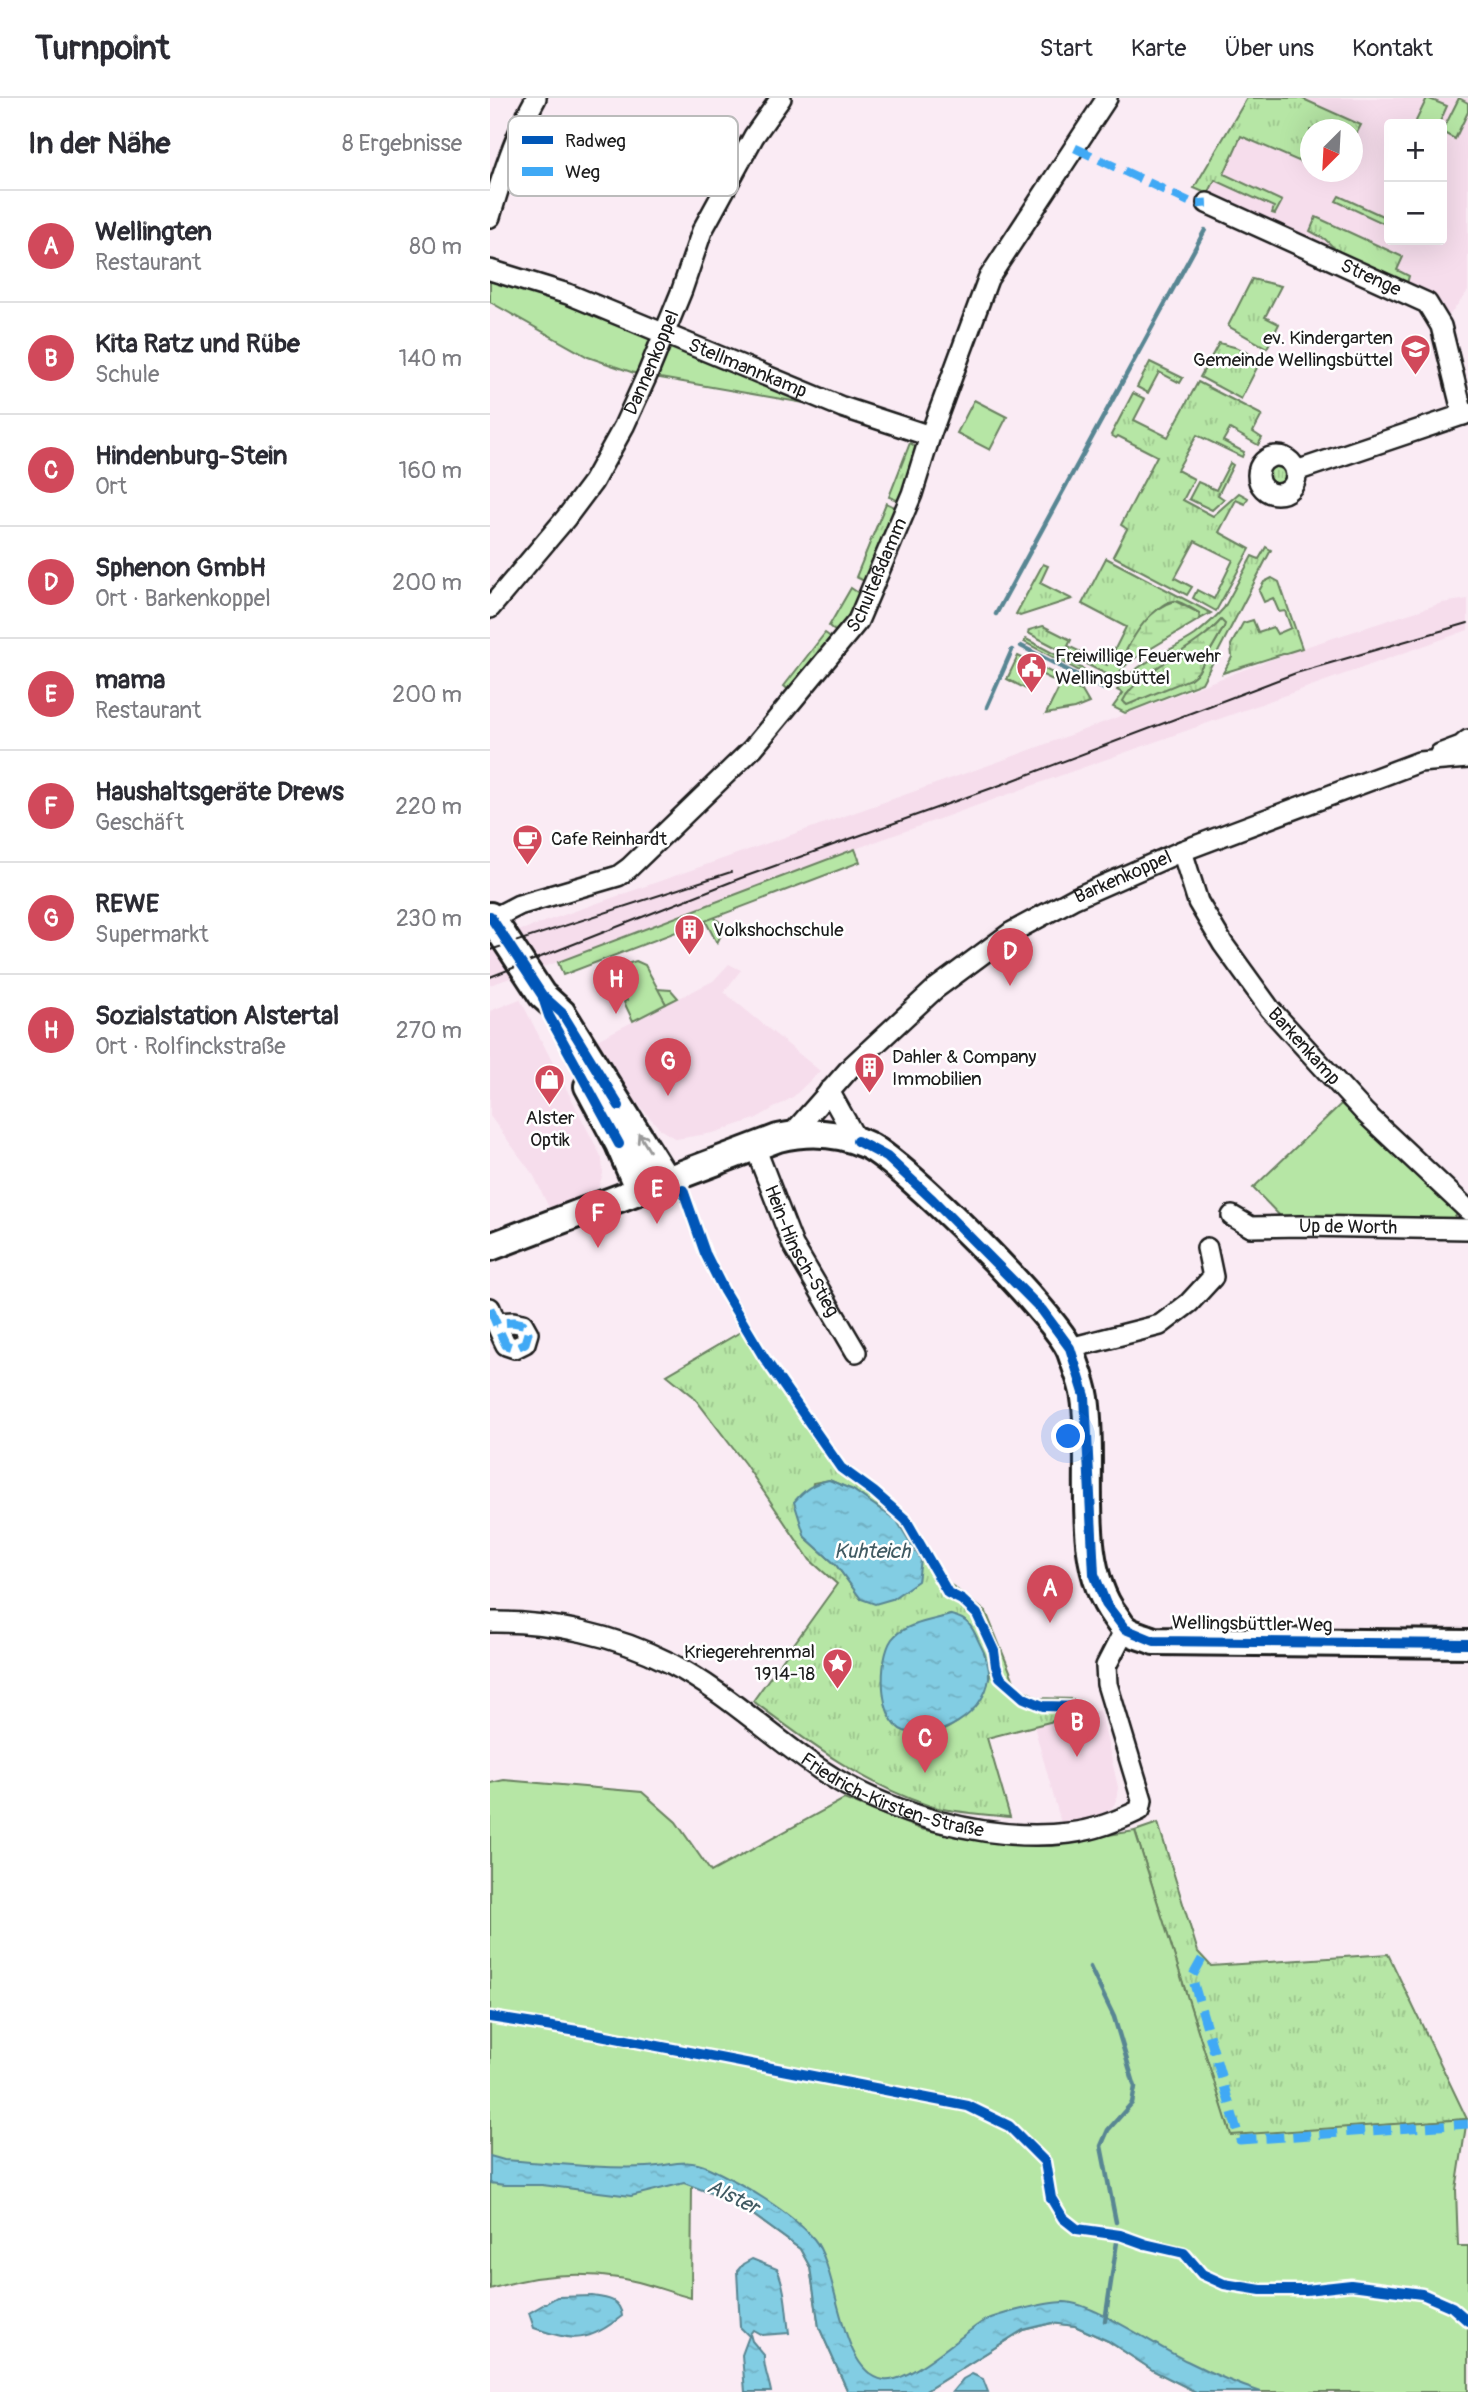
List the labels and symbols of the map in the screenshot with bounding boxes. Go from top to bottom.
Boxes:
legend [508,116,738,196]
north arrow [1300,119,1363,182]
text: Radweg [565,129,626,153]
text: Weg [565,160,600,184]
street label: Strenge [1337,253,1405,302]
street label: Dannenkoppel [619,307,684,419]
place label: ev. Kindergarten Gemeinde Wellingsbüttel [1193,326,1393,372]
school or university icon: ev. Kindergarten Gemeinde Wellingsbüttel [1399,332,1433,376]
street label: Stellmannkamp [685,333,811,403]
street label: Schulteßdamm [841,514,913,638]
place label: Freiwillige Feuerwehr Wellingsbüttel [1055,644,1221,690]
public building icon: Freiwillige Feuerwehr Wellingsbüttel [1015,650,1049,694]
cafe icon: Cafe Reinhardt [511,822,545,866]
place label: Cafe Reinhardt [551,827,667,851]
street label: Barkenkoppel [1070,845,1175,909]
building icon: Volkshochschule [673,913,707,957]
place label: Volkshochschule [713,918,844,942]
pin: D [987,928,1033,986]
pin: H [593,956,639,1014]
street label: Barkenkamp [1263,1002,1346,1090]
pin: G [645,1038,691,1096]
place label: Dahler & Company Immobilien [892,1045,1036,1091]
building icon: Dahler & Company Immobilien [852,1051,886,1095]
shop icon: Alster Optik [533,1062,567,1106]
place label: Alster Optik [525,1106,575,1152]
one-way arrow [636,1133,651,1152]
pin: E [634,1166,680,1224]
street label: Hein-Hinsch-Stieg [759,1182,845,1321]
pin: F [575,1190,621,1248]
street label: Up de Worth [1299,1214,1398,1240]
your location [1051,1419,1085,1453]
water label: Kuhteich [834,1538,911,1565]
pin: A [1027,1565,1073,1623]
street label: Wellingsbüttler Weg [1171,1611,1333,1637]
place label: Kriegerehrenmal 1914-18 [684,1640,815,1686]
place icon: Kriegerehrenmal 1914-18 [821,1646,855,1690]
pin: B [1054,1699,1100,1757]
pin: C [902,1715,948,1773]
street label: Friedrich-Kirsten-Straße [796,1747,986,1843]
water label: Alster [703,2173,766,2222]

